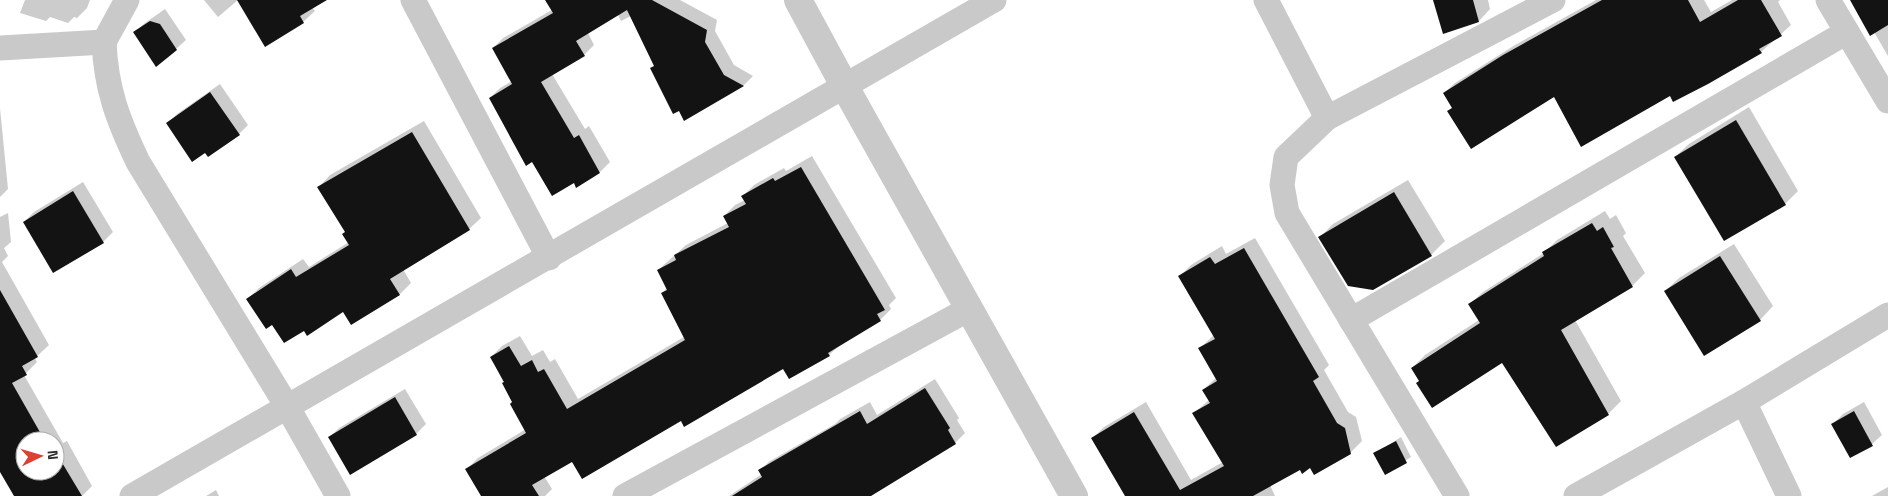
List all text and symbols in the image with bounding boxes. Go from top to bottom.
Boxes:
north arrow [15,431,65,481]
text: N [44,449,62,460]

